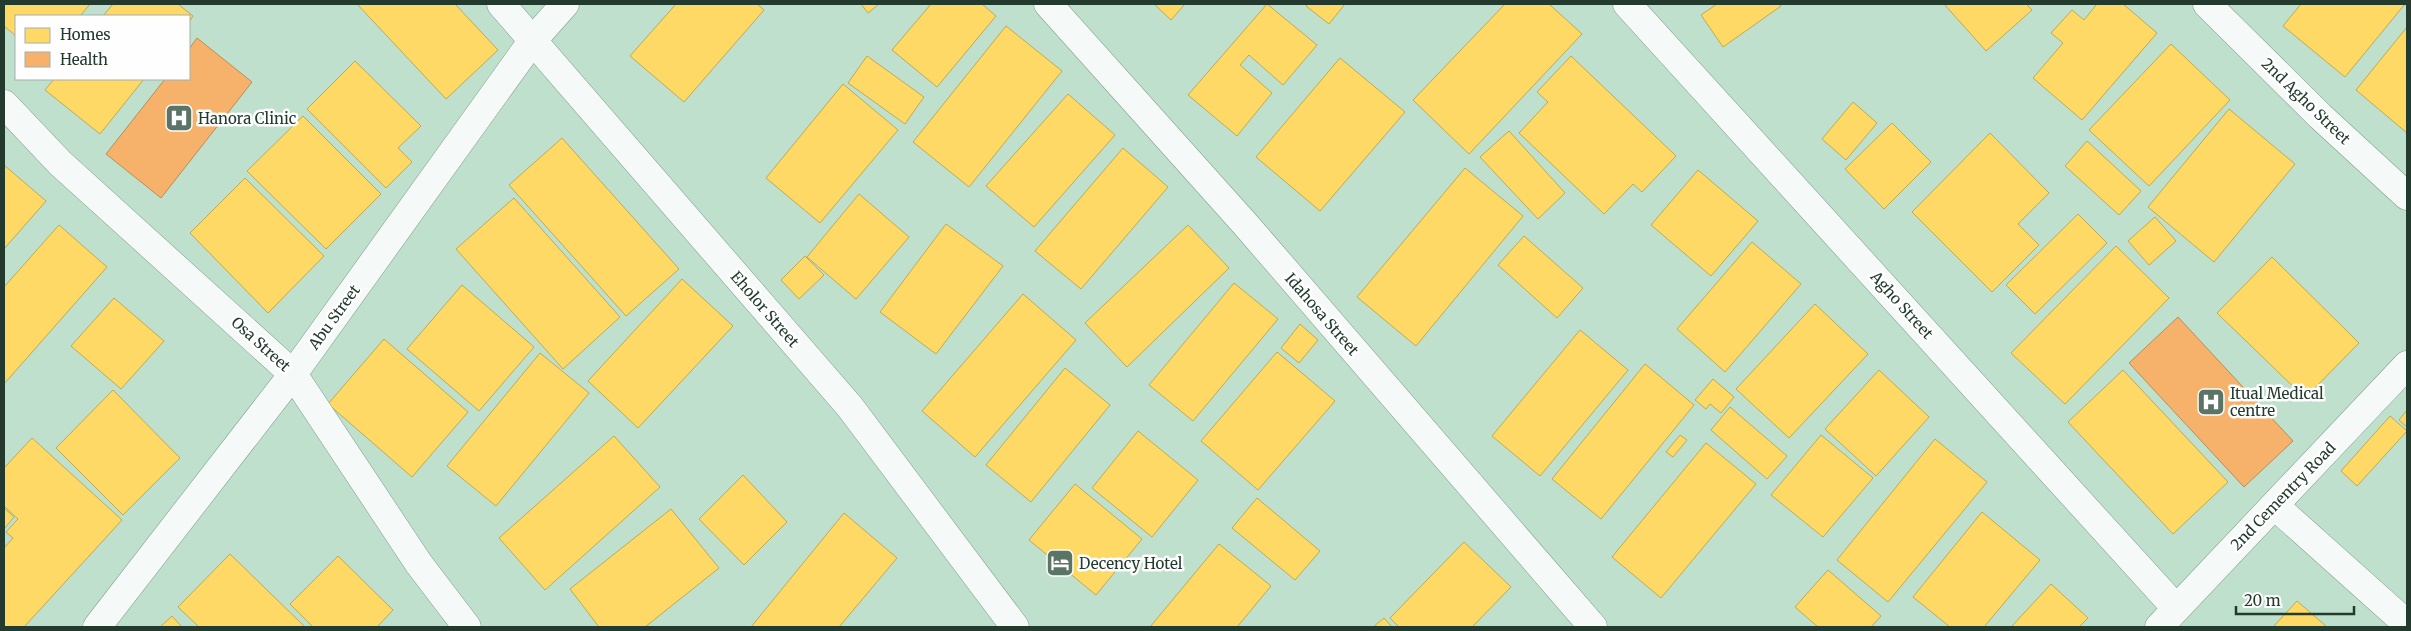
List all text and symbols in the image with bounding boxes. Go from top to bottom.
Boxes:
legend [15,15,190,80]
text: Homes [60,25,111,44]
text: Health [60,50,108,69]
street label: 2nd Agho Street [2258,54,2354,148]
hospital icon: Hanora Clinic [164,103,194,133]
place label: Hanora Clinic [198,109,297,128]
street label: Eholor Street [727,267,803,351]
street label: Agho Street [1866,267,1937,343]
street label: Idahosa Street [1281,269,1363,359]
street label: Abu Street [304,281,364,354]
street label: Osa Street [227,312,295,376]
place label: Itual Medical centre [2230,384,2324,420]
hospital icon: Itual Medical centre [2196,387,2226,417]
street label: 2nd Cementry Road [2227,438,2339,554]
hotel icon: Decency Hotel [1045,548,1075,578]
place label: Decency Hotel [1079,554,1183,573]
scale bar [2236,584,2354,616]
text: 20 m [2244,591,2281,610]

